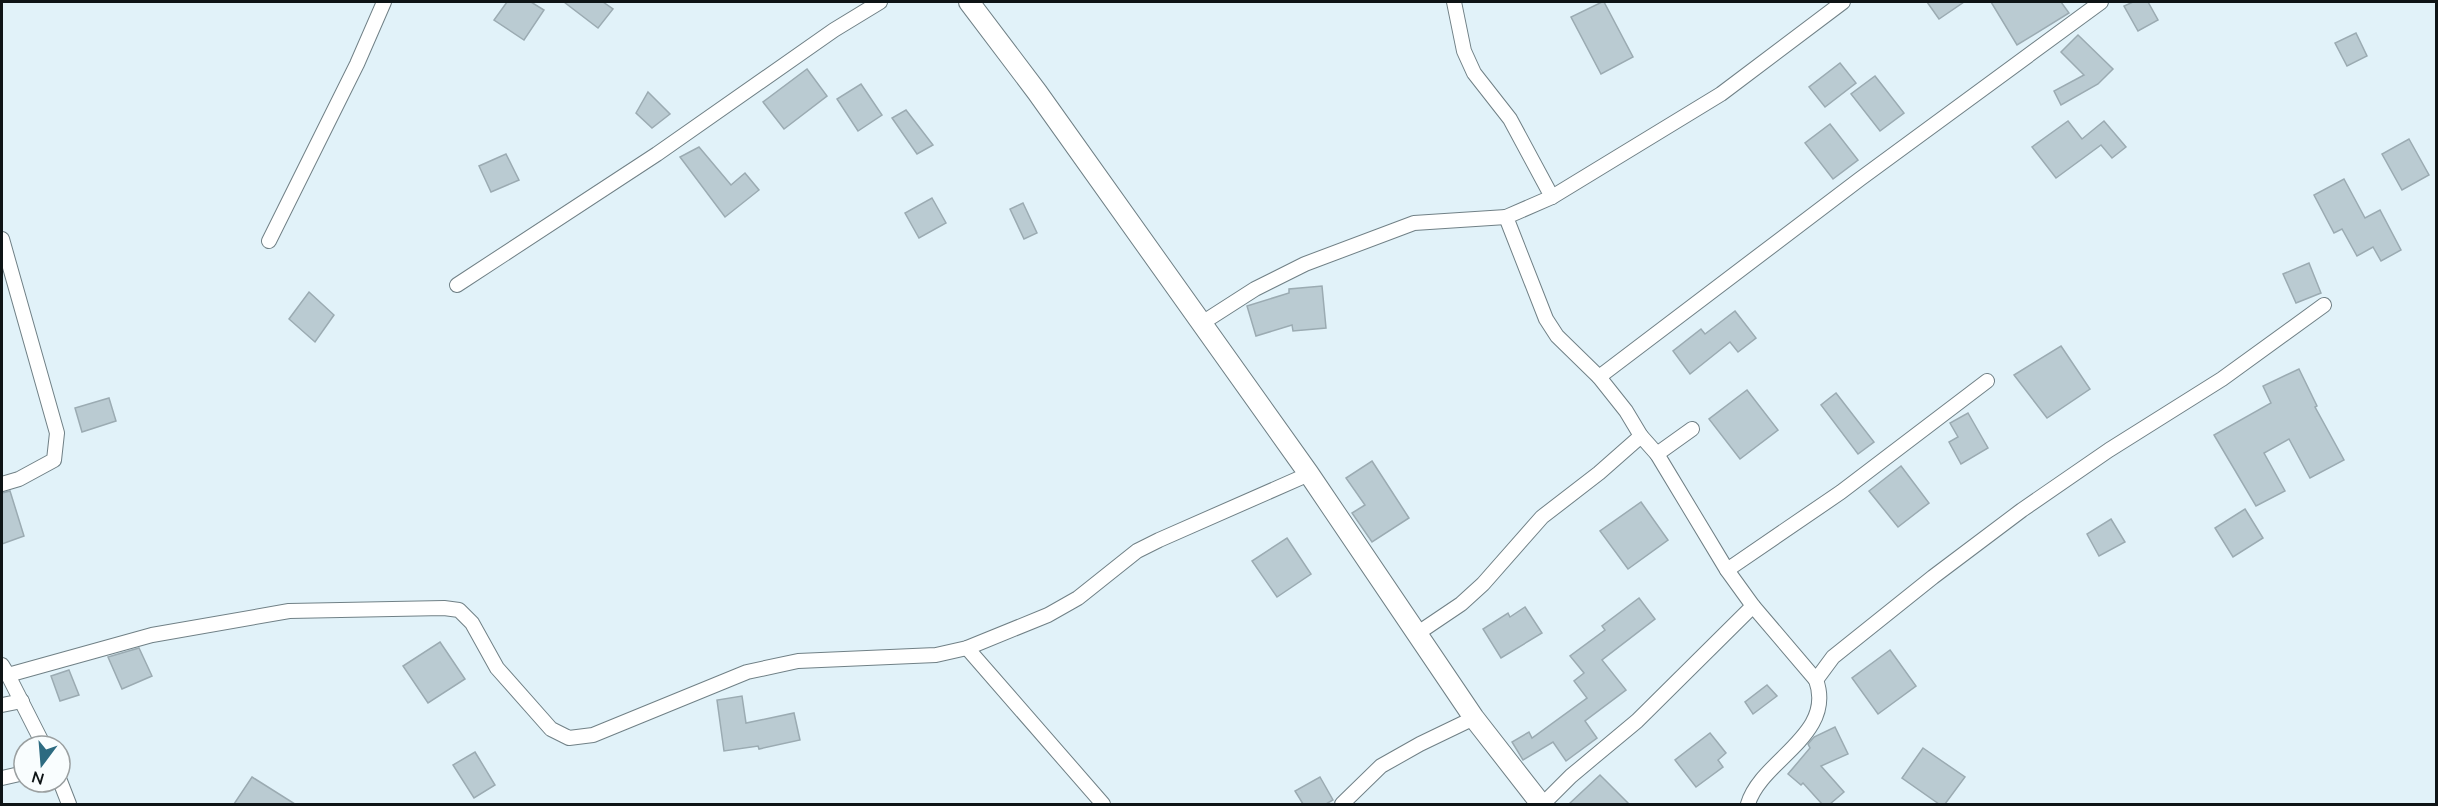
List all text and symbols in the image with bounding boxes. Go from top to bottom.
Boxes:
north arrow [12,734,72,794]
text: N [29,767,46,790]

